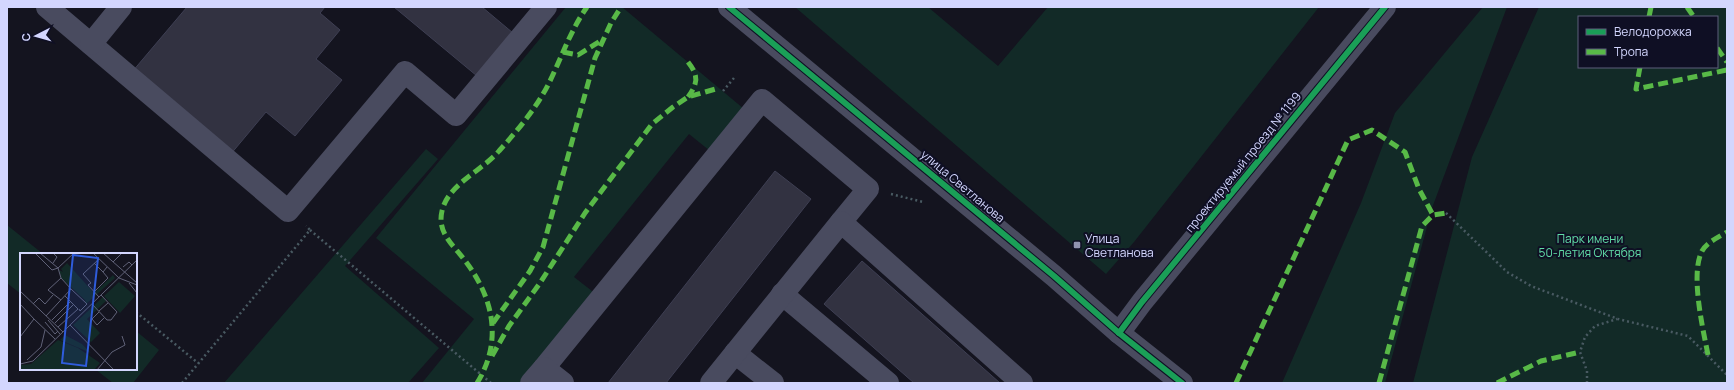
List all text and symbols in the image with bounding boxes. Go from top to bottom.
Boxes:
north arrow [16,16,56,56]
legend [1578,16,1718,68]
text: Велодорожка [1614,23,1692,40]
text: С [18,32,33,42]
text: Тропа [1614,43,1648,60]
street label: проектируемый проезд № 1199 [1181,88,1305,236]
street label: улица Светланова [917,146,1009,226]
place label: Улица Светланова [1085,230,1154,261]
park label: Парк имени 50-летия Октября [1539,230,1641,261]
marker: Улица Светланова [1072,240,1082,250]
inset map [20,253,137,370]

